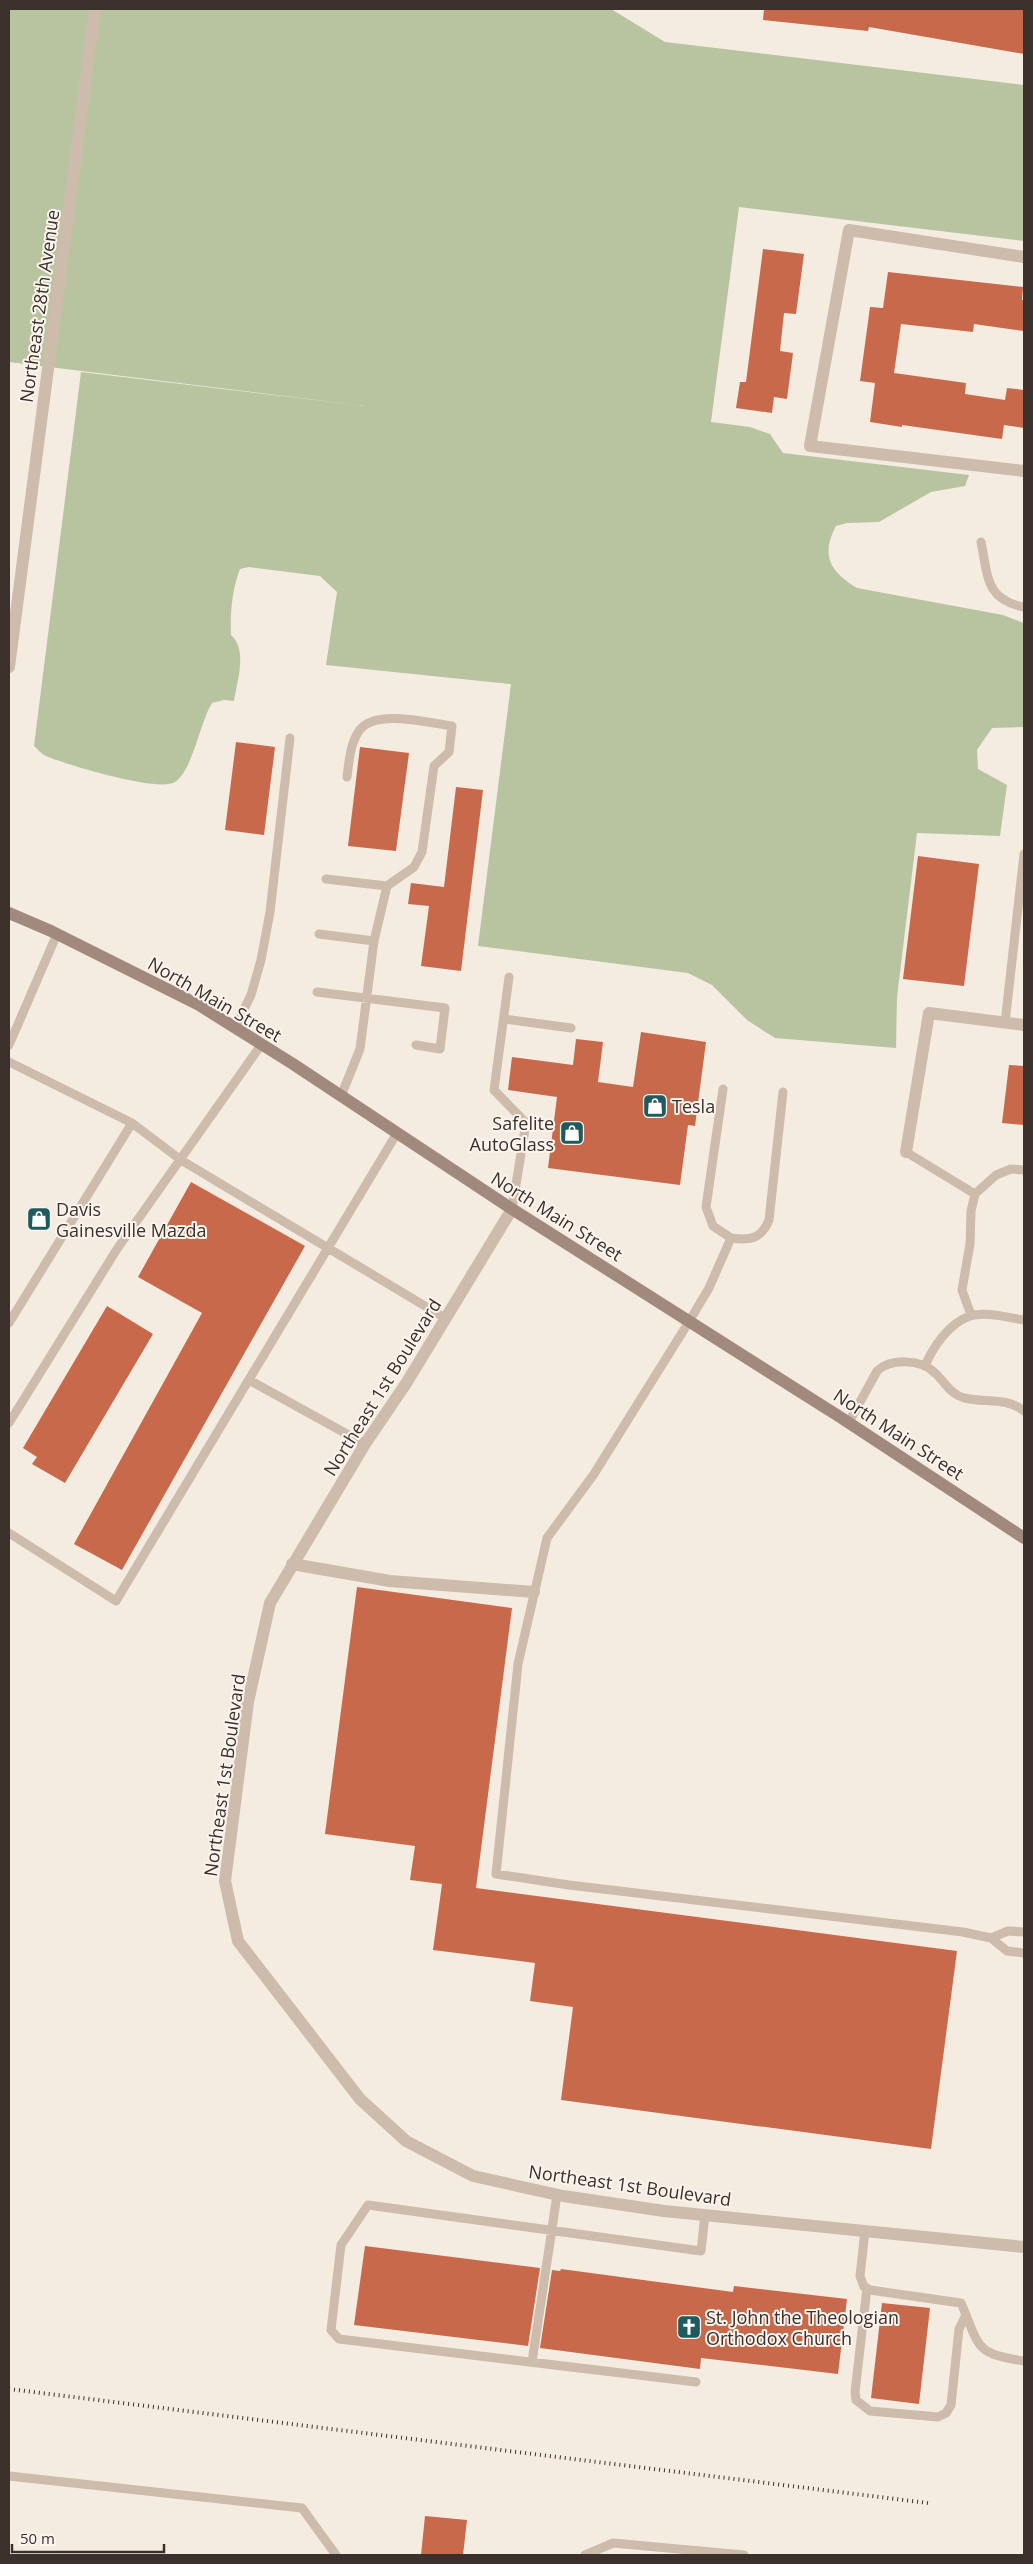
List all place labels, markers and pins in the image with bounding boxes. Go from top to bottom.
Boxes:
shop icon: Tesla [642,1093,668,1119]
place label: Tesla [672,1094,715,1118]
place label: Safelite AutoGlass [470,1111,554,1156]
shop icon: Safelite AutoGlass [559,1120,585,1146]
place label: Davis Gainesville Mazda [56,1197,206,1242]
shop icon: Davis Gainesville Mazda [26,1206,52,1232]
place label: St. John the Theologian Orthodox Church [706,2305,899,2350]
church icon: St. John the Theologian Orthodox Church [676,2314,702,2340]

